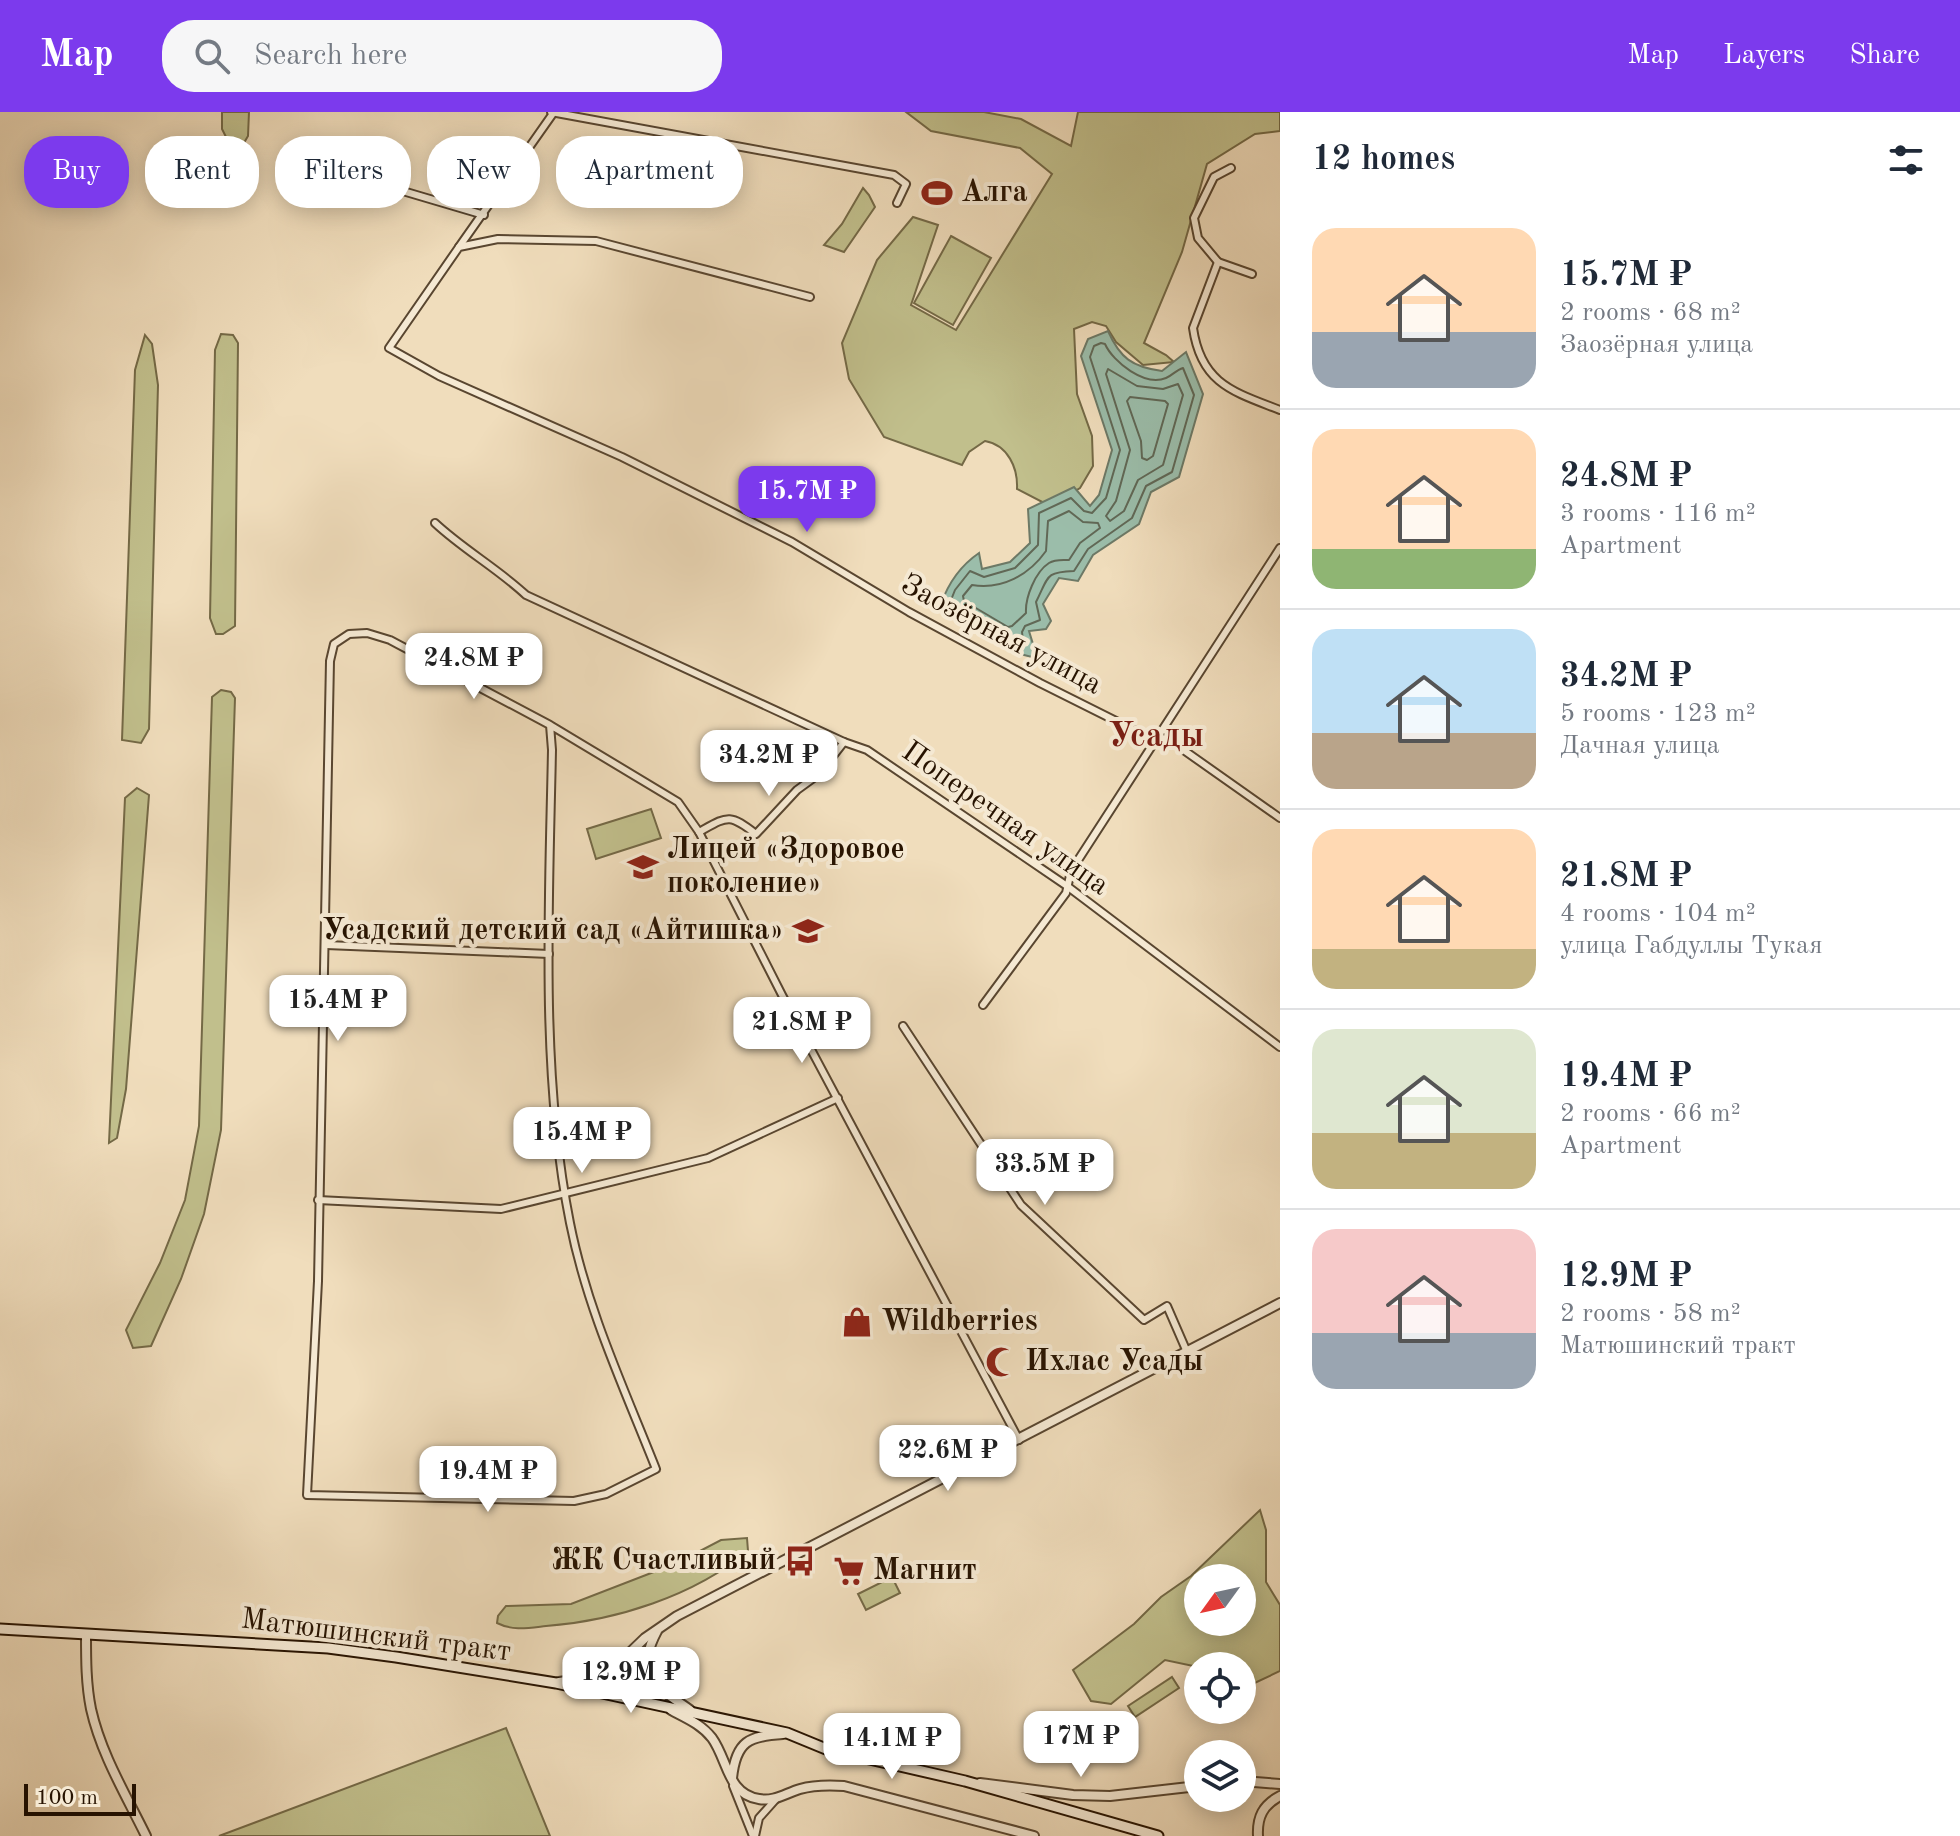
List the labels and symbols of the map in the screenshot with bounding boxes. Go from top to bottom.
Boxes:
sports icon: Алга [920,176,954,210]
place label: Алга [961,178,1028,208]
pin: 15.7M ₽ [733,466,881,534]
street label: Заозёрная улица [896,569,1107,701]
pin: 24.8M ₽ [400,633,548,701]
district label: Усады [1108,720,1204,754]
pin: 34.2M ₽ [695,730,843,798]
street label: Поперечная улица [896,736,1114,902]
place label: Лицей «Здоровое поколение» [667,835,905,899]
school or university icon: Лицей «Здоровое поколение» [626,850,660,884]
school or university icon: Усадский детский сад «Айтишка» [791,914,825,948]
place label: Усадский детский сад «Айтишка» [322,916,784,946]
pin: 15.4M ₽ [264,975,412,1043]
pin: 21.8M ₽ [728,997,876,1065]
pin: 15.4M ₽ [508,1107,656,1175]
pin: 33.5M ₽ [971,1139,1119,1207]
shop icon: Wildberries [840,1305,874,1339]
place label: Wildberries [881,1307,1038,1337]
mosque icon: Ихлас Усады [984,1345,1018,1379]
place label: Ихлас Усады [1025,1347,1203,1377]
pin: 22.6M ₽ [874,1425,1022,1493]
pin: 19.4M ₽ [414,1446,562,1514]
bus stop icon: ЖК Счастливый [783,1544,817,1578]
place label: ЖК Счастливый [552,1546,776,1576]
supermarket icon: Магнит [832,1554,866,1588]
place label: Магнит [873,1556,977,1586]
north arrow [1184,1564,1256,1636]
street label: Матюшинский тракт [239,1605,513,1667]
pin: 12.9M ₽ [557,1647,705,1715]
pin: 17M ₽ [1025,1711,1137,1779]
pin: 14.1M ₽ [818,1713,966,1781]
scale bar [24,1780,136,1816]

